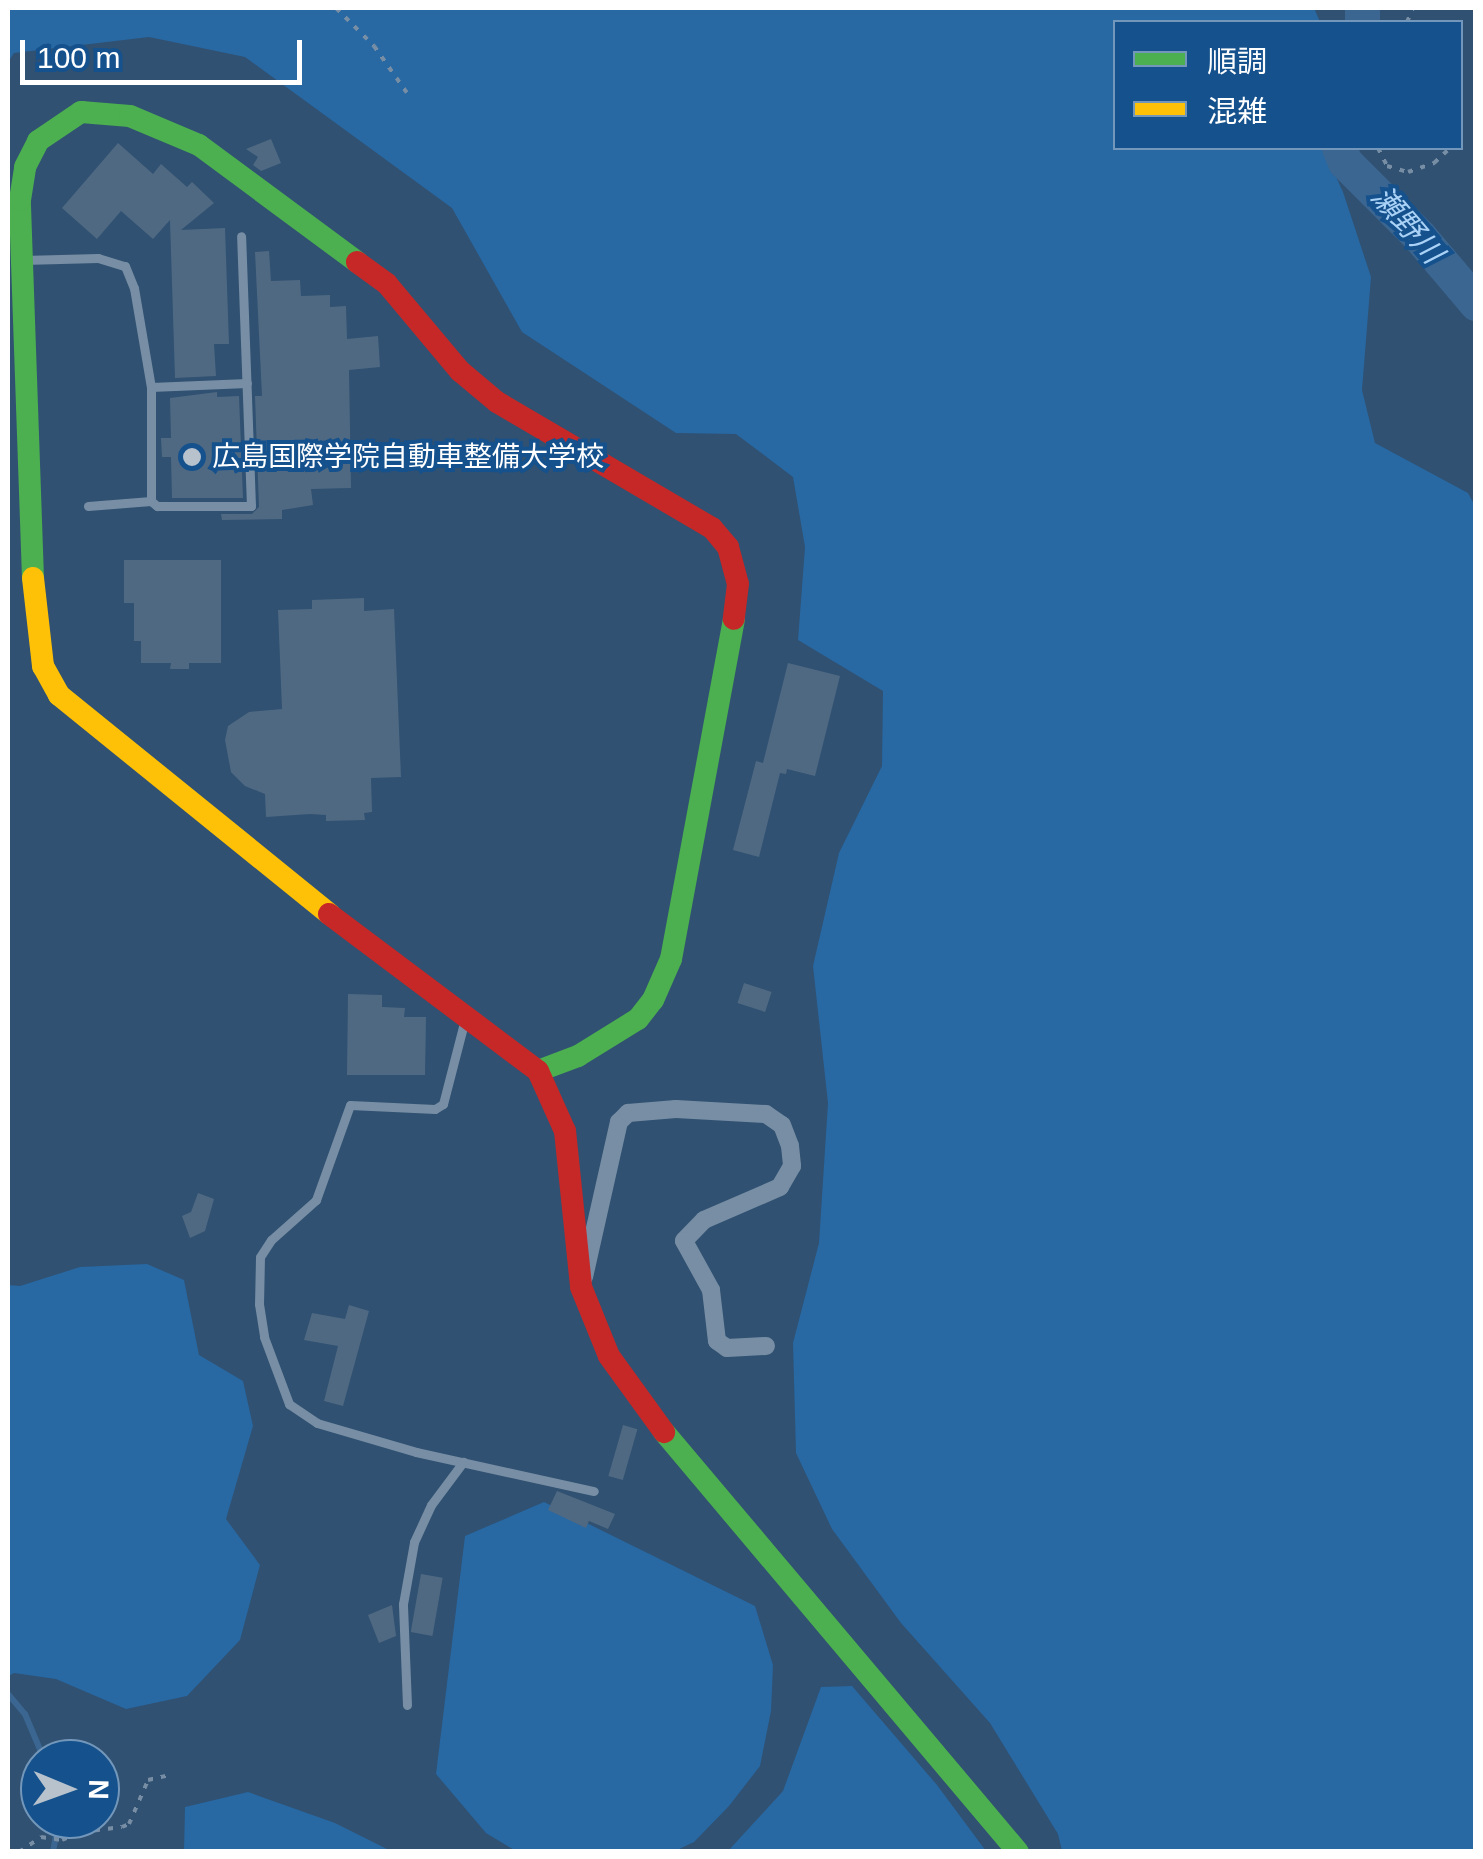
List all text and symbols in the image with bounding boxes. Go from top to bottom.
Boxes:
scale bar [25,20,308,82]
legend [1113,20,1463,150]
text: 100 m [37,41,120,74]
text: 順調 [1207,45,1267,78]
text: 混雑 [1207,95,1267,128]
water label: 瀬野川 [1364,179,1450,271]
place label: 広島国際学院自動車整備大学校 [212,440,604,474]
marker: 広島国際学院自動車整備大学校 [181,446,203,468]
north arrow [20,1739,120,1839]
text: N [83,1779,114,1800]

